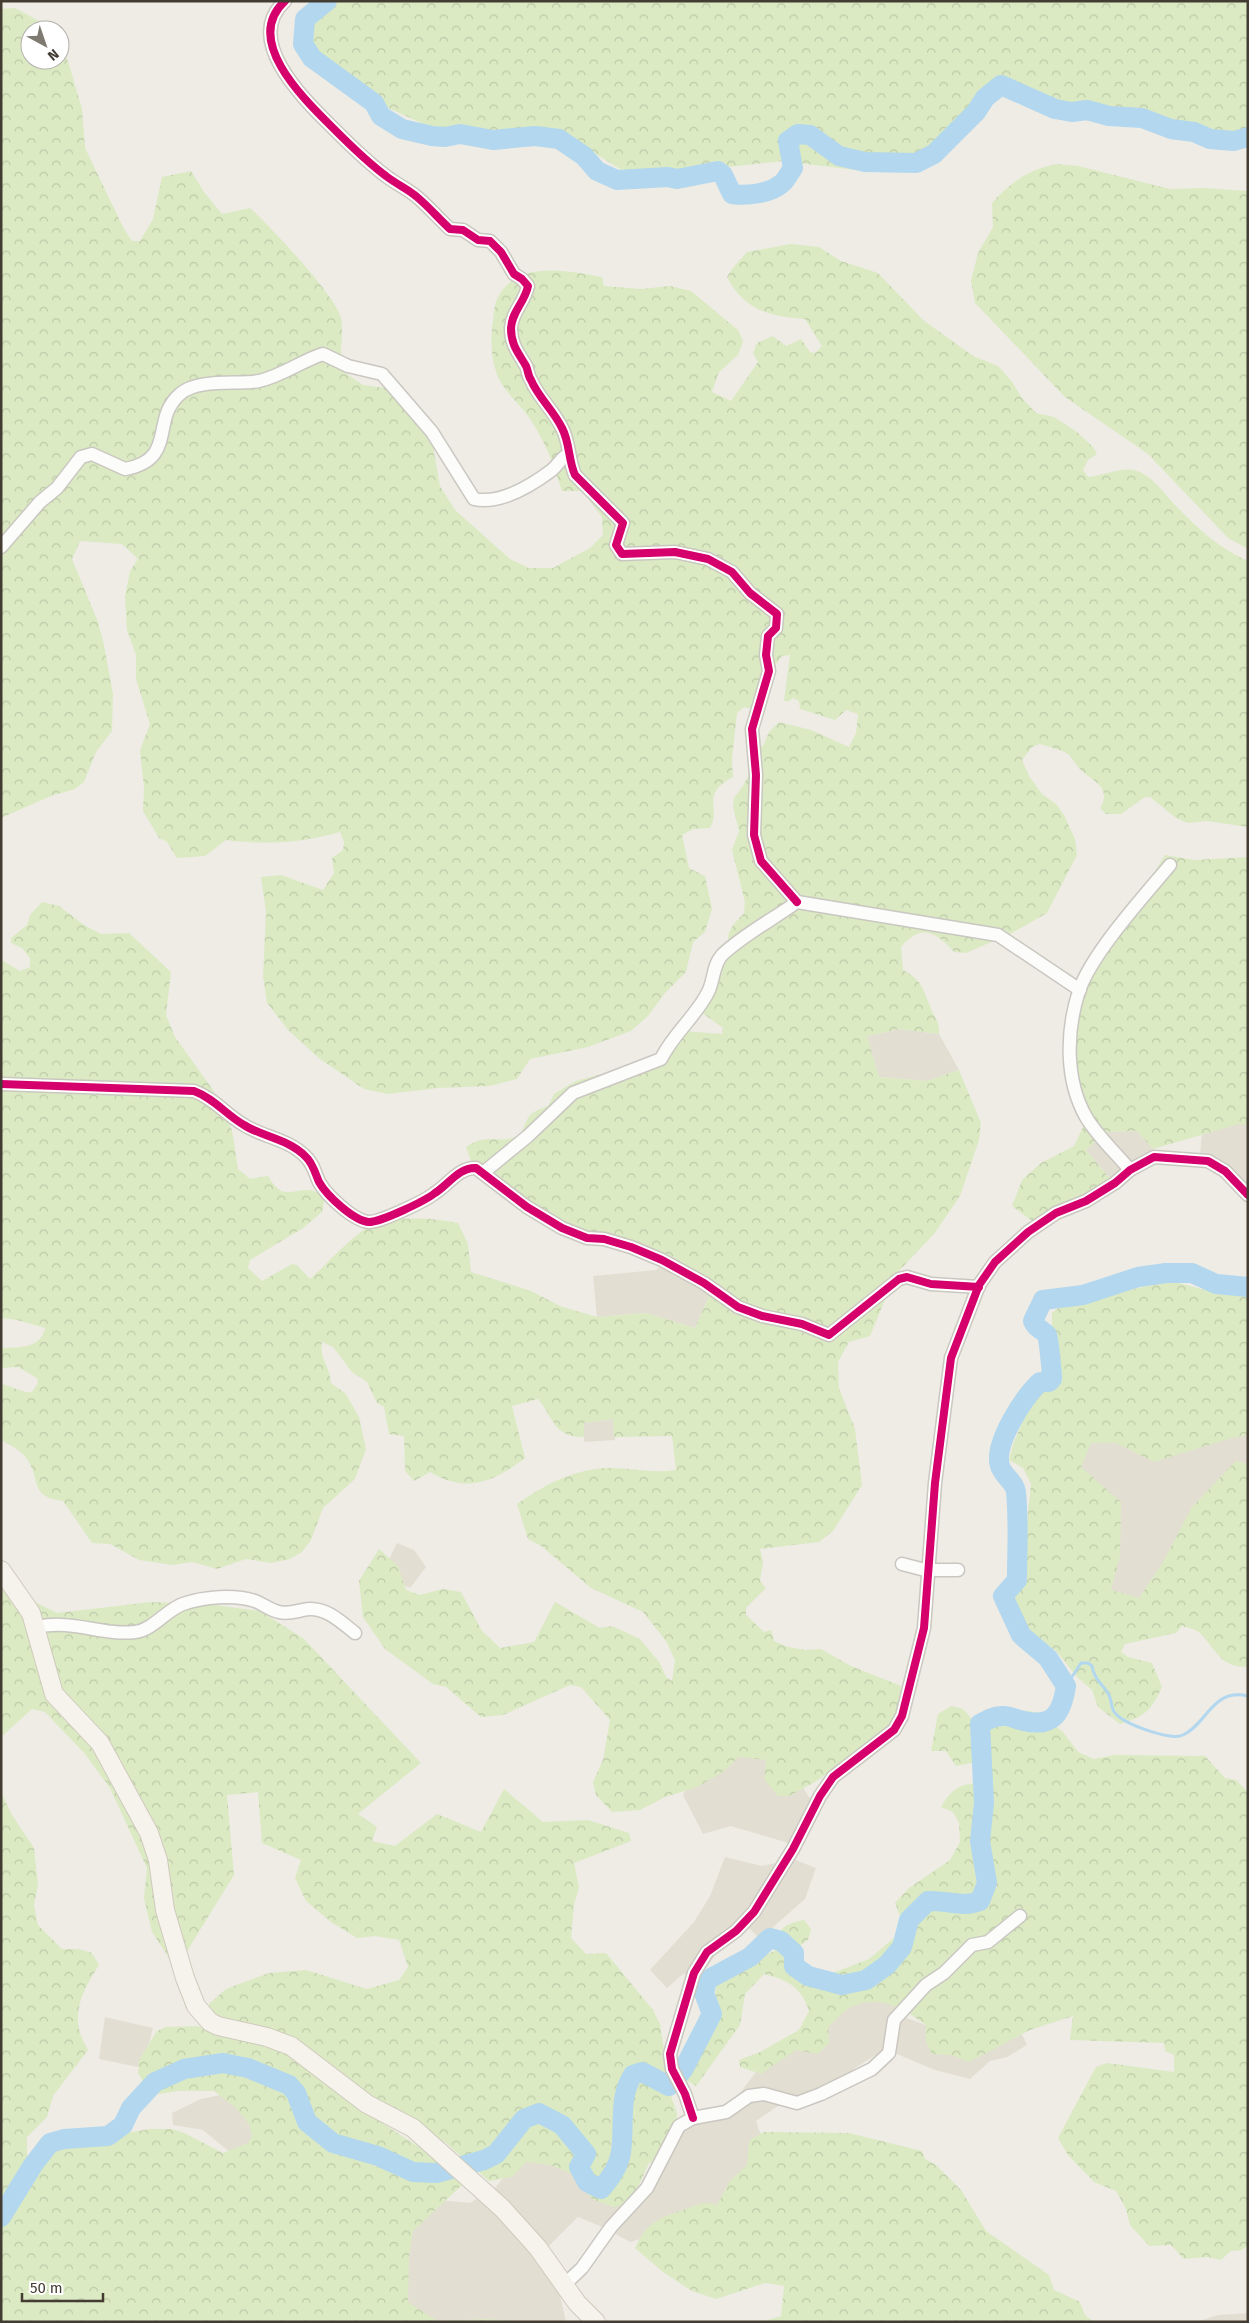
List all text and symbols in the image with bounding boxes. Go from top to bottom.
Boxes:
north arrow [20,20,70,70]
text: N [44,45,62,64]
scale bar [22,2270,104,2302]
text: 50 m [30,2279,63,2297]

